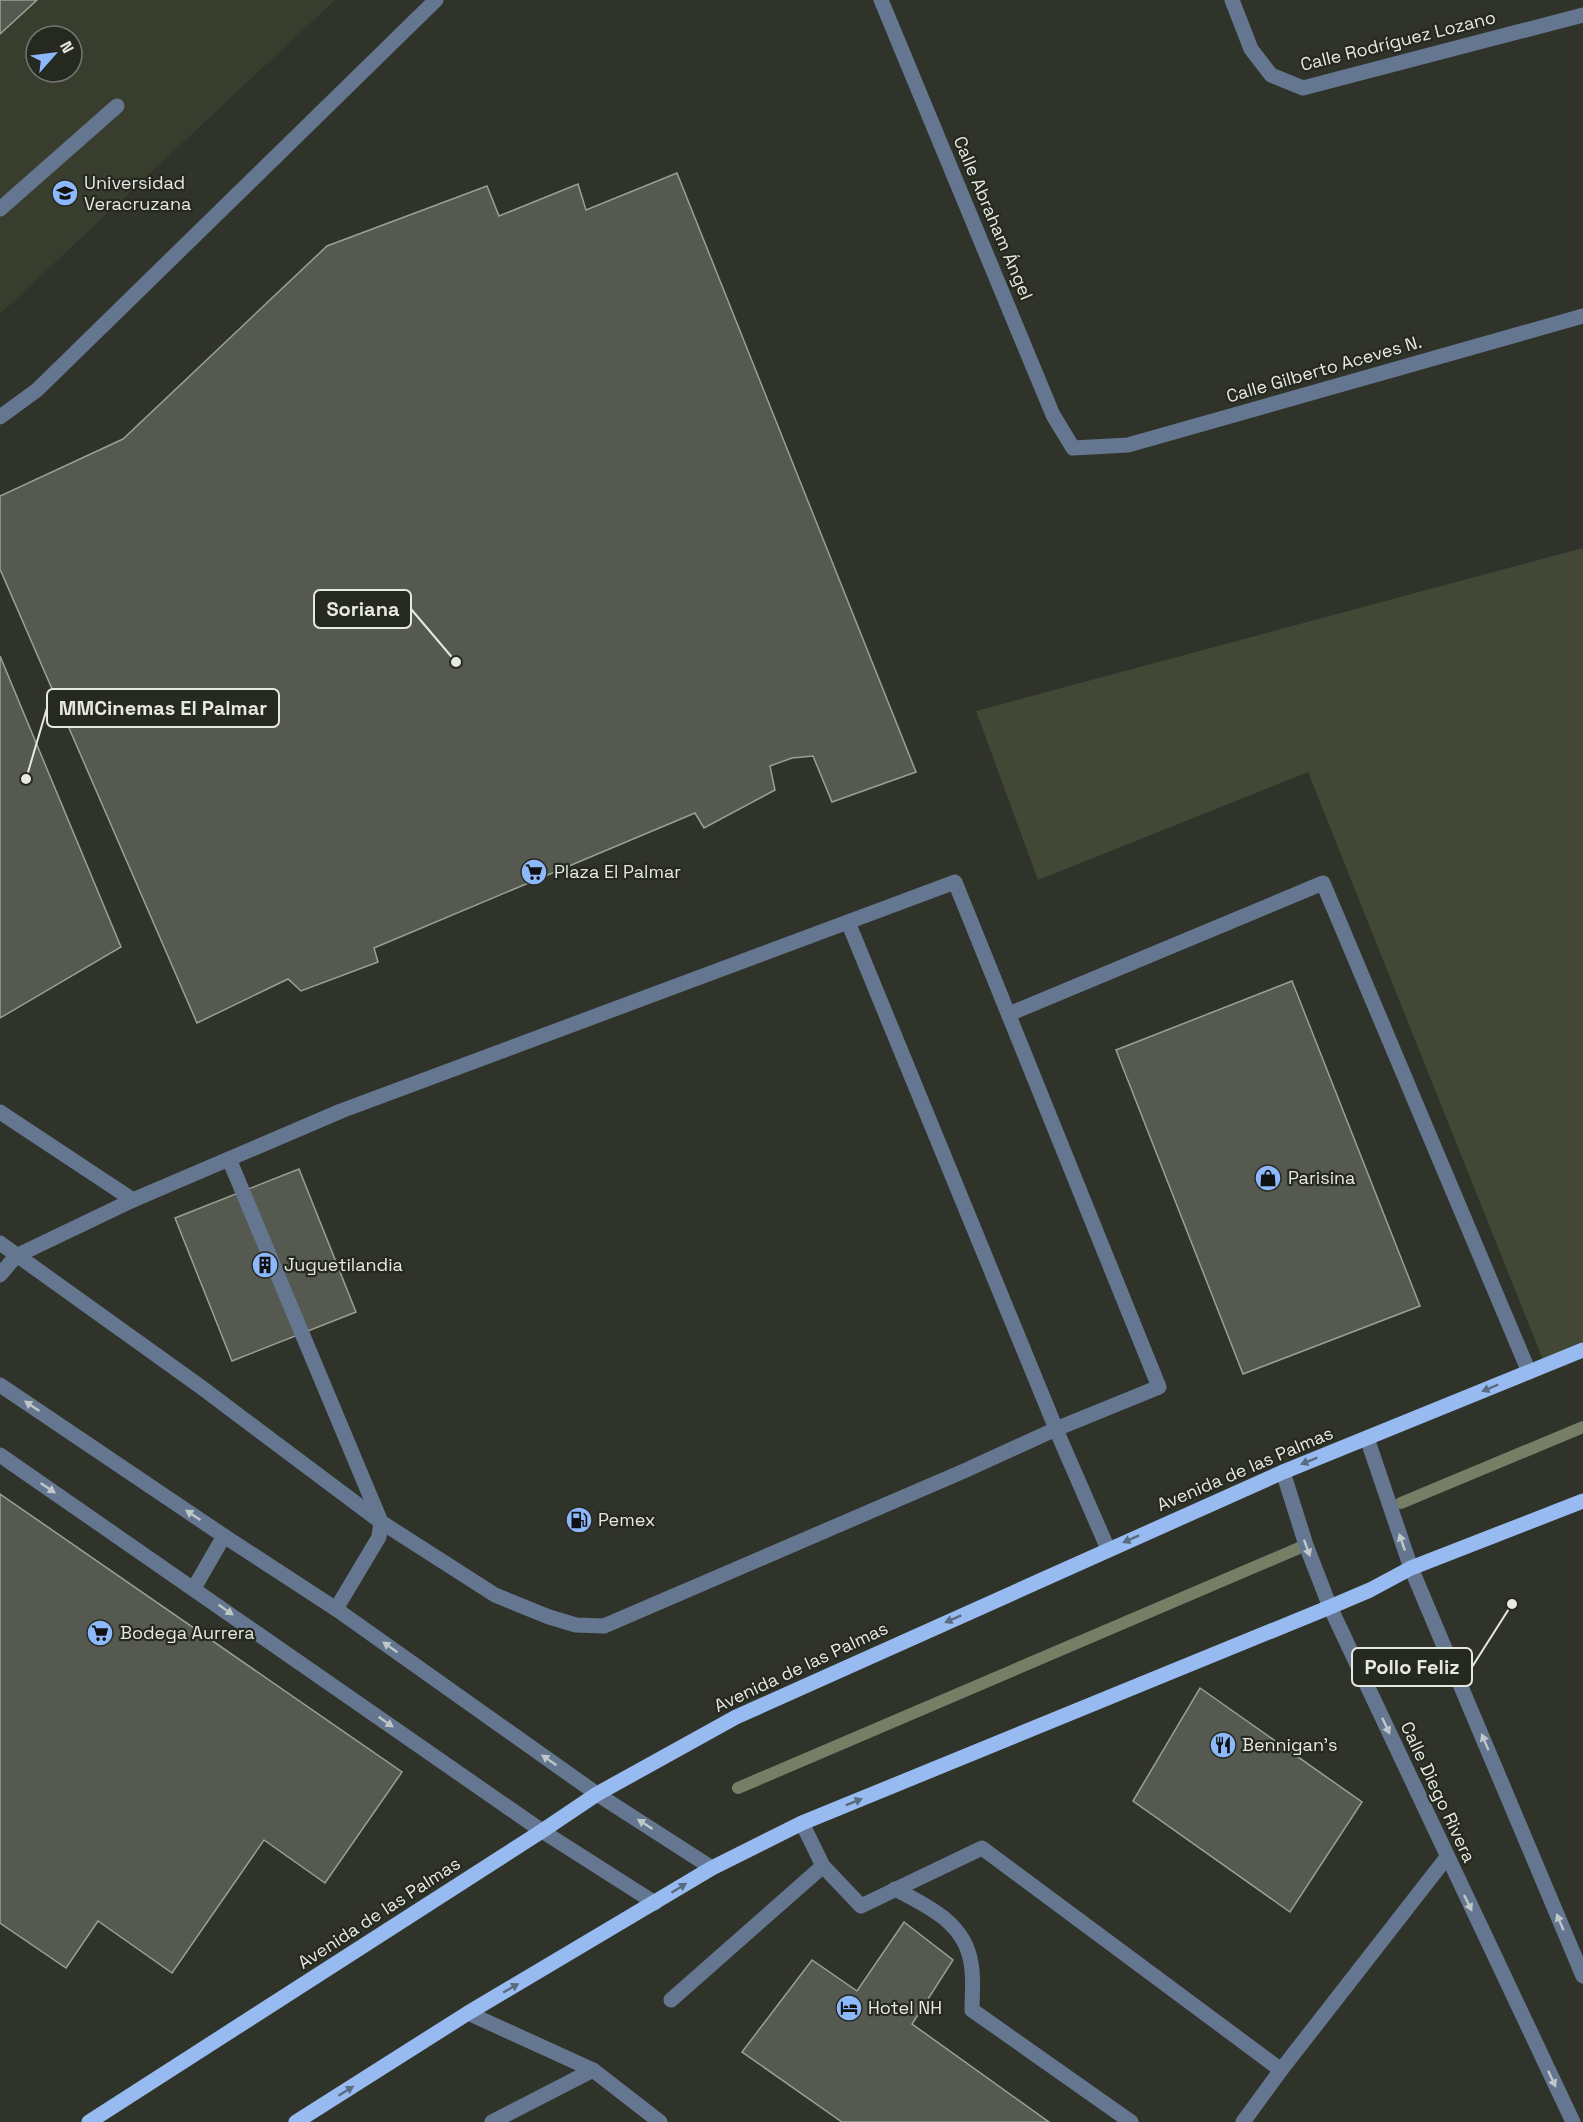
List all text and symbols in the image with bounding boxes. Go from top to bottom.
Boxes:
street label: Calle Rodríguez Lozano [1298,5,1498,76]
north arrow [24,24,84,84]
text: N [55,38,79,57]
street label: Calle Abraham Ángel [949,132,1038,303]
place label: Universidad Veracruzana [84,171,191,215]
school or university icon: Universidad Veracruzana [50,178,80,208]
street label: Calle Gilberto Aceves N. [1223,330,1424,407]
callout: Soriana [314,590,411,628]
text: Soriana [326,596,400,622]
callout: MMCinemas El Palmar [47,689,279,727]
text: MMCinemas El Palmar [59,695,267,721]
supermarket icon: Plaza El Palmar [519,857,549,887]
place label: Plaza El Palmar [554,860,681,883]
shop icon: Parisina [1253,1163,1283,1193]
place label: Parisina [1288,1166,1355,1189]
building icon: Juguetilandia [250,1250,280,1280]
place label: Juguetilandia [284,1253,403,1276]
one-way arrow [1480,1383,1498,1393]
one-way arrow [24,1400,40,1412]
street label: Avenida de las Palmas [1153,1421,1336,1516]
one-way arrow [1300,1457,1318,1467]
one-way arrow [40,1482,56,1494]
fuel station icon: Pemex [564,1505,594,1535]
place label: Pemex [598,1508,655,1531]
one-way arrow [185,1510,202,1521]
one-way arrow [1397,1533,1407,1551]
one-way arrow [1122,1535,1139,1544]
one-way arrow [1303,1539,1313,1557]
one-way arrow [218,1604,234,1615]
one-way arrow [943,1614,961,1624]
street label: Avenida de las Palmas [710,1616,891,1717]
supermarket icon: Bodega Aurrera [85,1618,115,1648]
place label: Bodega Aurrera [120,1621,255,1644]
one-way arrow [383,1641,399,1653]
callout: Pollo Feliz [1352,1648,1472,1686]
text: Pollo Feliz [1364,1654,1460,1680]
one-way arrow [377,1716,393,1728]
one-way arrow [1381,1718,1390,1735]
street label: Calle Diego Rivera [1396,1718,1481,1866]
restaurant icon: Bennigan's [1208,1730,1238,1760]
place label: Bennigan's [1242,1733,1337,1756]
one-way arrow [1480,1734,1489,1751]
one-way arrow [542,1754,558,1766]
one-way arrow [845,1797,863,1807]
one-way arrow [637,1819,653,1830]
street label: Avenida de las Palmas [293,1851,464,1974]
one-way arrow [671,1883,687,1894]
one-way arrow [1464,1894,1473,1911]
one-way arrow [1555,1913,1564,1931]
one-way arrow [503,1982,519,1993]
hotel icon: Hotel NH [834,1993,864,2023]
place label: Hotel NH [868,1996,942,2019]
one-way arrow [1548,2070,1557,2087]
one-way arrow [338,2085,354,2096]

